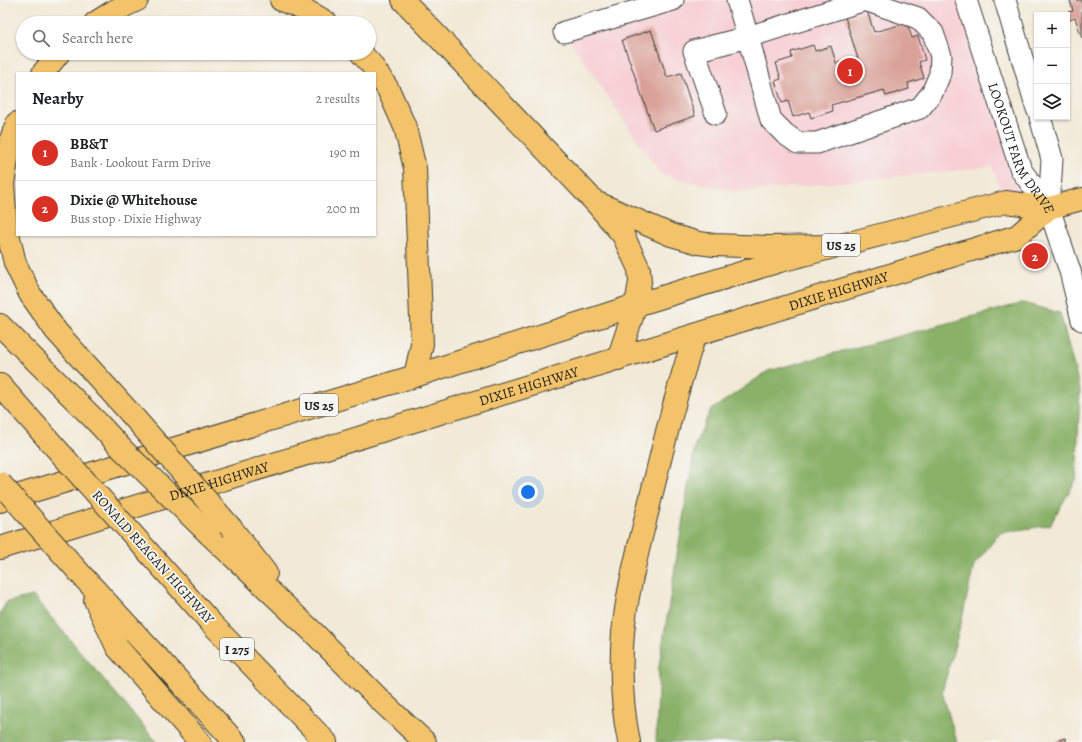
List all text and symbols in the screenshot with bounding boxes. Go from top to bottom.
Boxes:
map controls [1034,12,1070,120]
button: + [1034,12,1070,48]
search box [16,16,376,60]
icon: search [30,27,52,49]
text: Search here [62,28,133,48]
button: − [1034,48,1070,84]
pin: 1 [837,56,863,86]
street label: LOOKOUT FARM DRIVE [984,80,1060,216]
button: layers [1034,84,1070,120]
text: Nearby [32,87,83,110]
text: 2 results [316,90,360,107]
text: BB&T [70,134,108,154]
text: 1 [43,144,47,161]
text: 190 m [329,144,360,161]
text: Bank · Lookout Farm Drive [70,154,211,171]
text: Dixie @ Whitehouse [70,190,198,210]
text: 2 [42,200,48,217]
text: 200 m [327,200,360,217]
text: Bus stop · Dixie Highway [70,210,201,227]
road number: US 25 [822,234,860,256]
pin: 2 [1022,241,1048,271]
street label: DIXIE HIGHWAY [786,266,891,315]
street label: DIXIE HIGHWAY [476,361,581,410]
road number: US 25 [300,394,338,416]
street label: DIXIE HIGHWAY [167,456,272,505]
your location [518,482,538,502]
street label: RONALD REAGAN HIGHWAY [88,486,219,628]
road number: I 275 [220,638,254,660]

